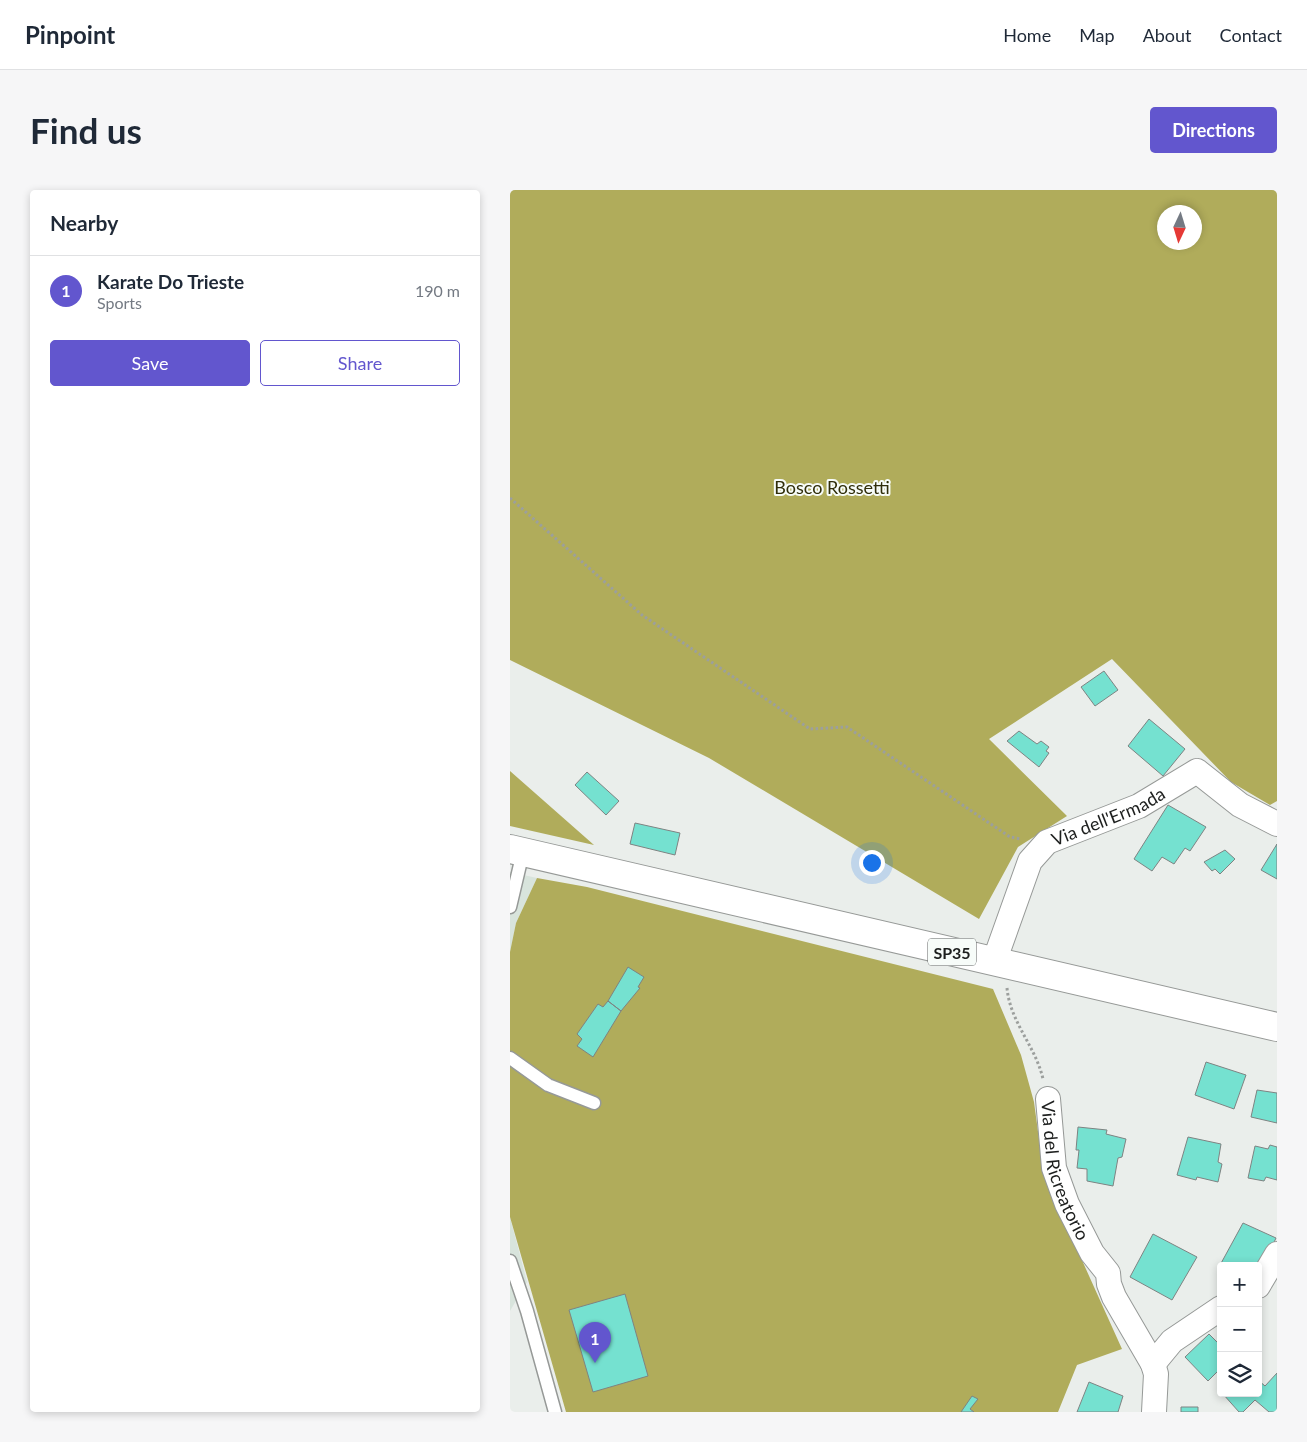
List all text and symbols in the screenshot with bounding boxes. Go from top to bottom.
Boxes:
text: Pinpoint [25,20,115,49]
text: Home [1003,24,1051,46]
text: Map [1079,24,1115,46]
text: About [1143,24,1192,46]
text: Contact [1220,24,1282,46]
button: Directions [1150,107,1277,153]
text: Find us [30,109,142,151]
north arrow [1157,205,1202,250]
text: Nearby [50,210,118,235]
text: Karate Do Trieste [97,270,244,293]
text: 1 [61,281,71,300]
text: 190 m [415,281,460,300]
text: Sports [97,293,142,312]
button: Save [50,340,250,386]
button: Share [260,340,460,386]
park label: Bosco Rossetti [774,476,890,498]
street label: Via dell'Ermada [1048,782,1169,850]
your location [859,850,885,876]
road number: SP35 [928,939,976,966]
street label: Via del Ricreatorio [1037,1100,1094,1244]
map controls [1217,1262,1262,1397]
button: + [1217,1262,1262,1307]
button: − [1217,1307,1262,1352]
pin: 1 [579,1322,611,1363]
button: layers [1217,1352,1262,1397]

